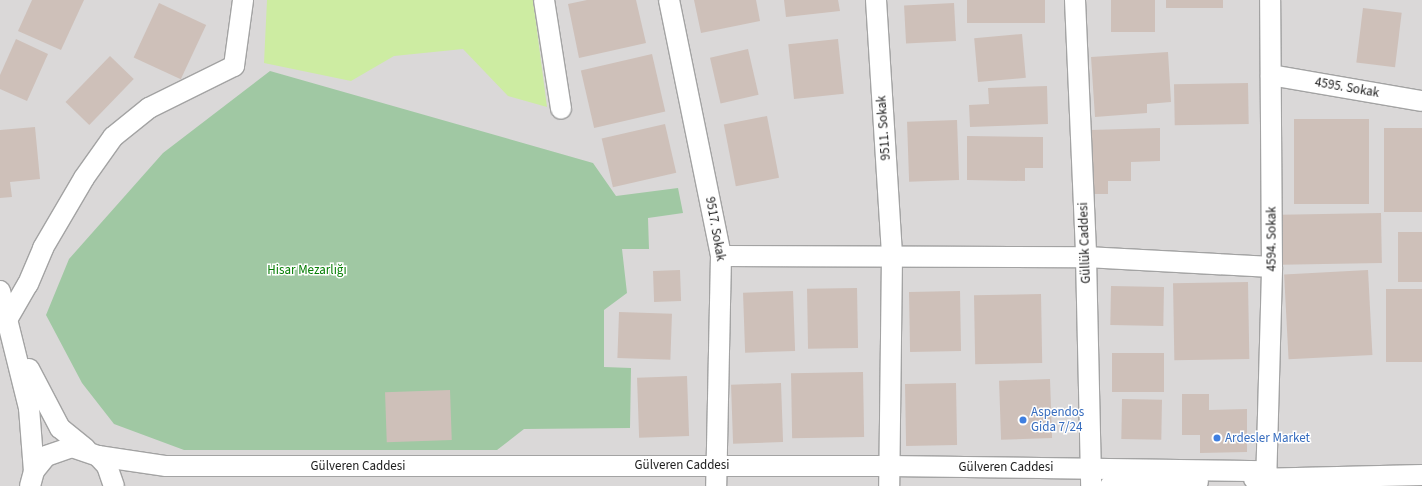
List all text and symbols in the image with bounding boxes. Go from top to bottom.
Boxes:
street label: 4595. Sokak [1314,75,1380,101]
street label: 9511. Sokak [874,95,894,161]
street label: 9517. Sokak [702,196,728,262]
street label: Güllük Caddesi [1076,202,1094,284]
street label: 4594. Sokak [1264,207,1280,271]
park label: Hisar Mezarlığı [267,262,347,278]
place label: Aspendos Gida 7/24 [1031,405,1084,436]
marker: Aspendos Gida 7/24 [1018,415,1028,425]
place label: Ardesler Market [1225,430,1310,446]
marker: Ardesler Market [1212,433,1222,443]
street label: Gülveren Caddesi [635,457,729,473]
street label: Gülveren Caddesi [311,458,405,474]
street label: Gülveren Caddesi [959,459,1053,475]

